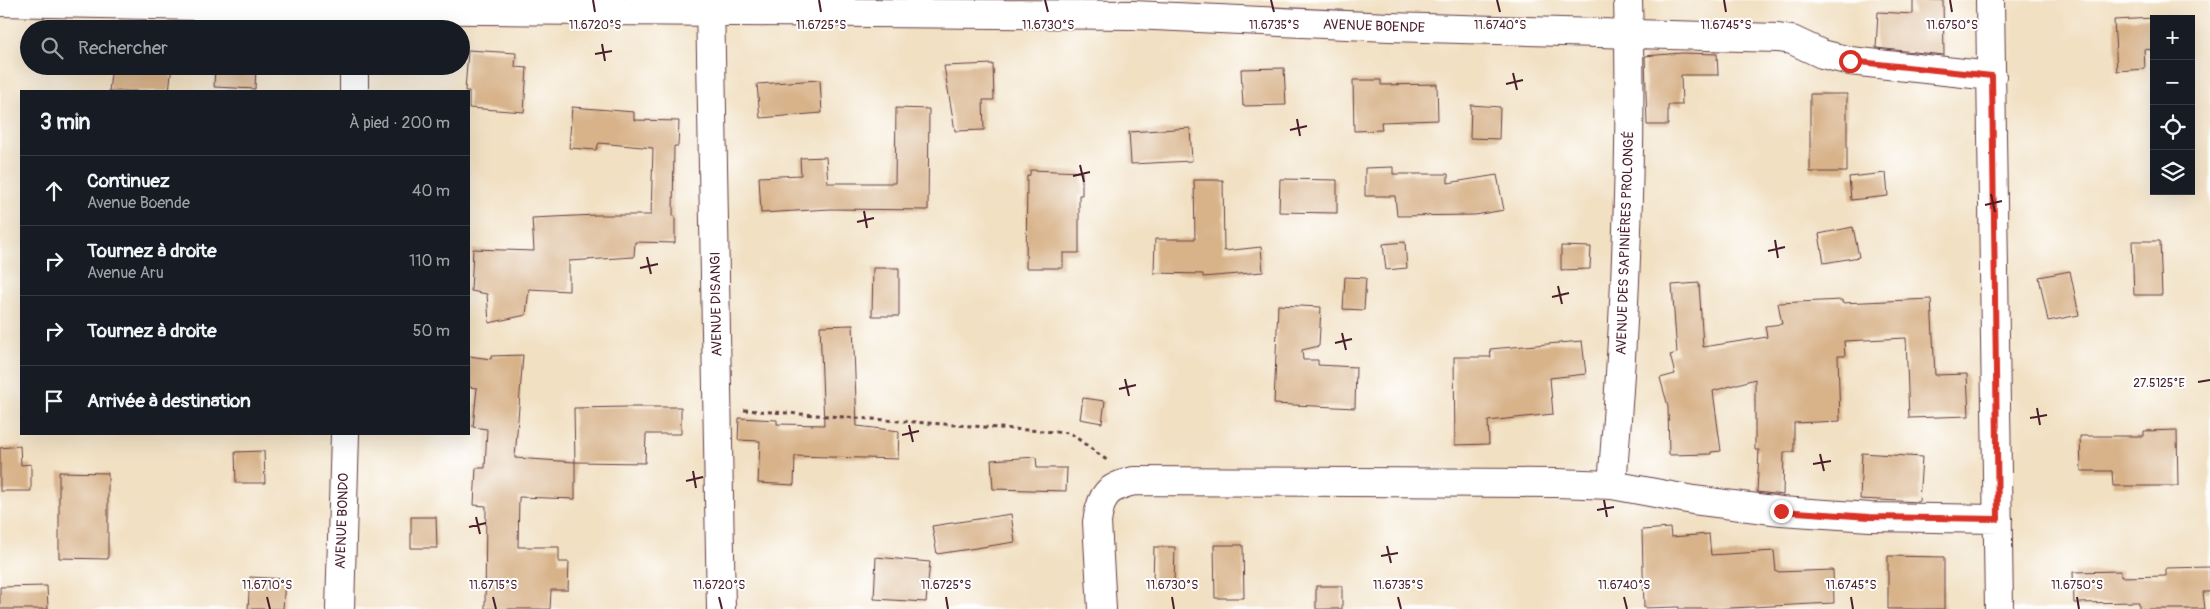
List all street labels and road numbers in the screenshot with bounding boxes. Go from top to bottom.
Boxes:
street label: AVENUE BOENDE [1323,16,1425,36]
street label: AVENUE DES SAPINIÈRES PROLONGÉ [1612,131,1637,355]
street label: AVENUE DISANGI [707,251,725,357]
street label: AVENUE BONDO [332,473,352,569]

